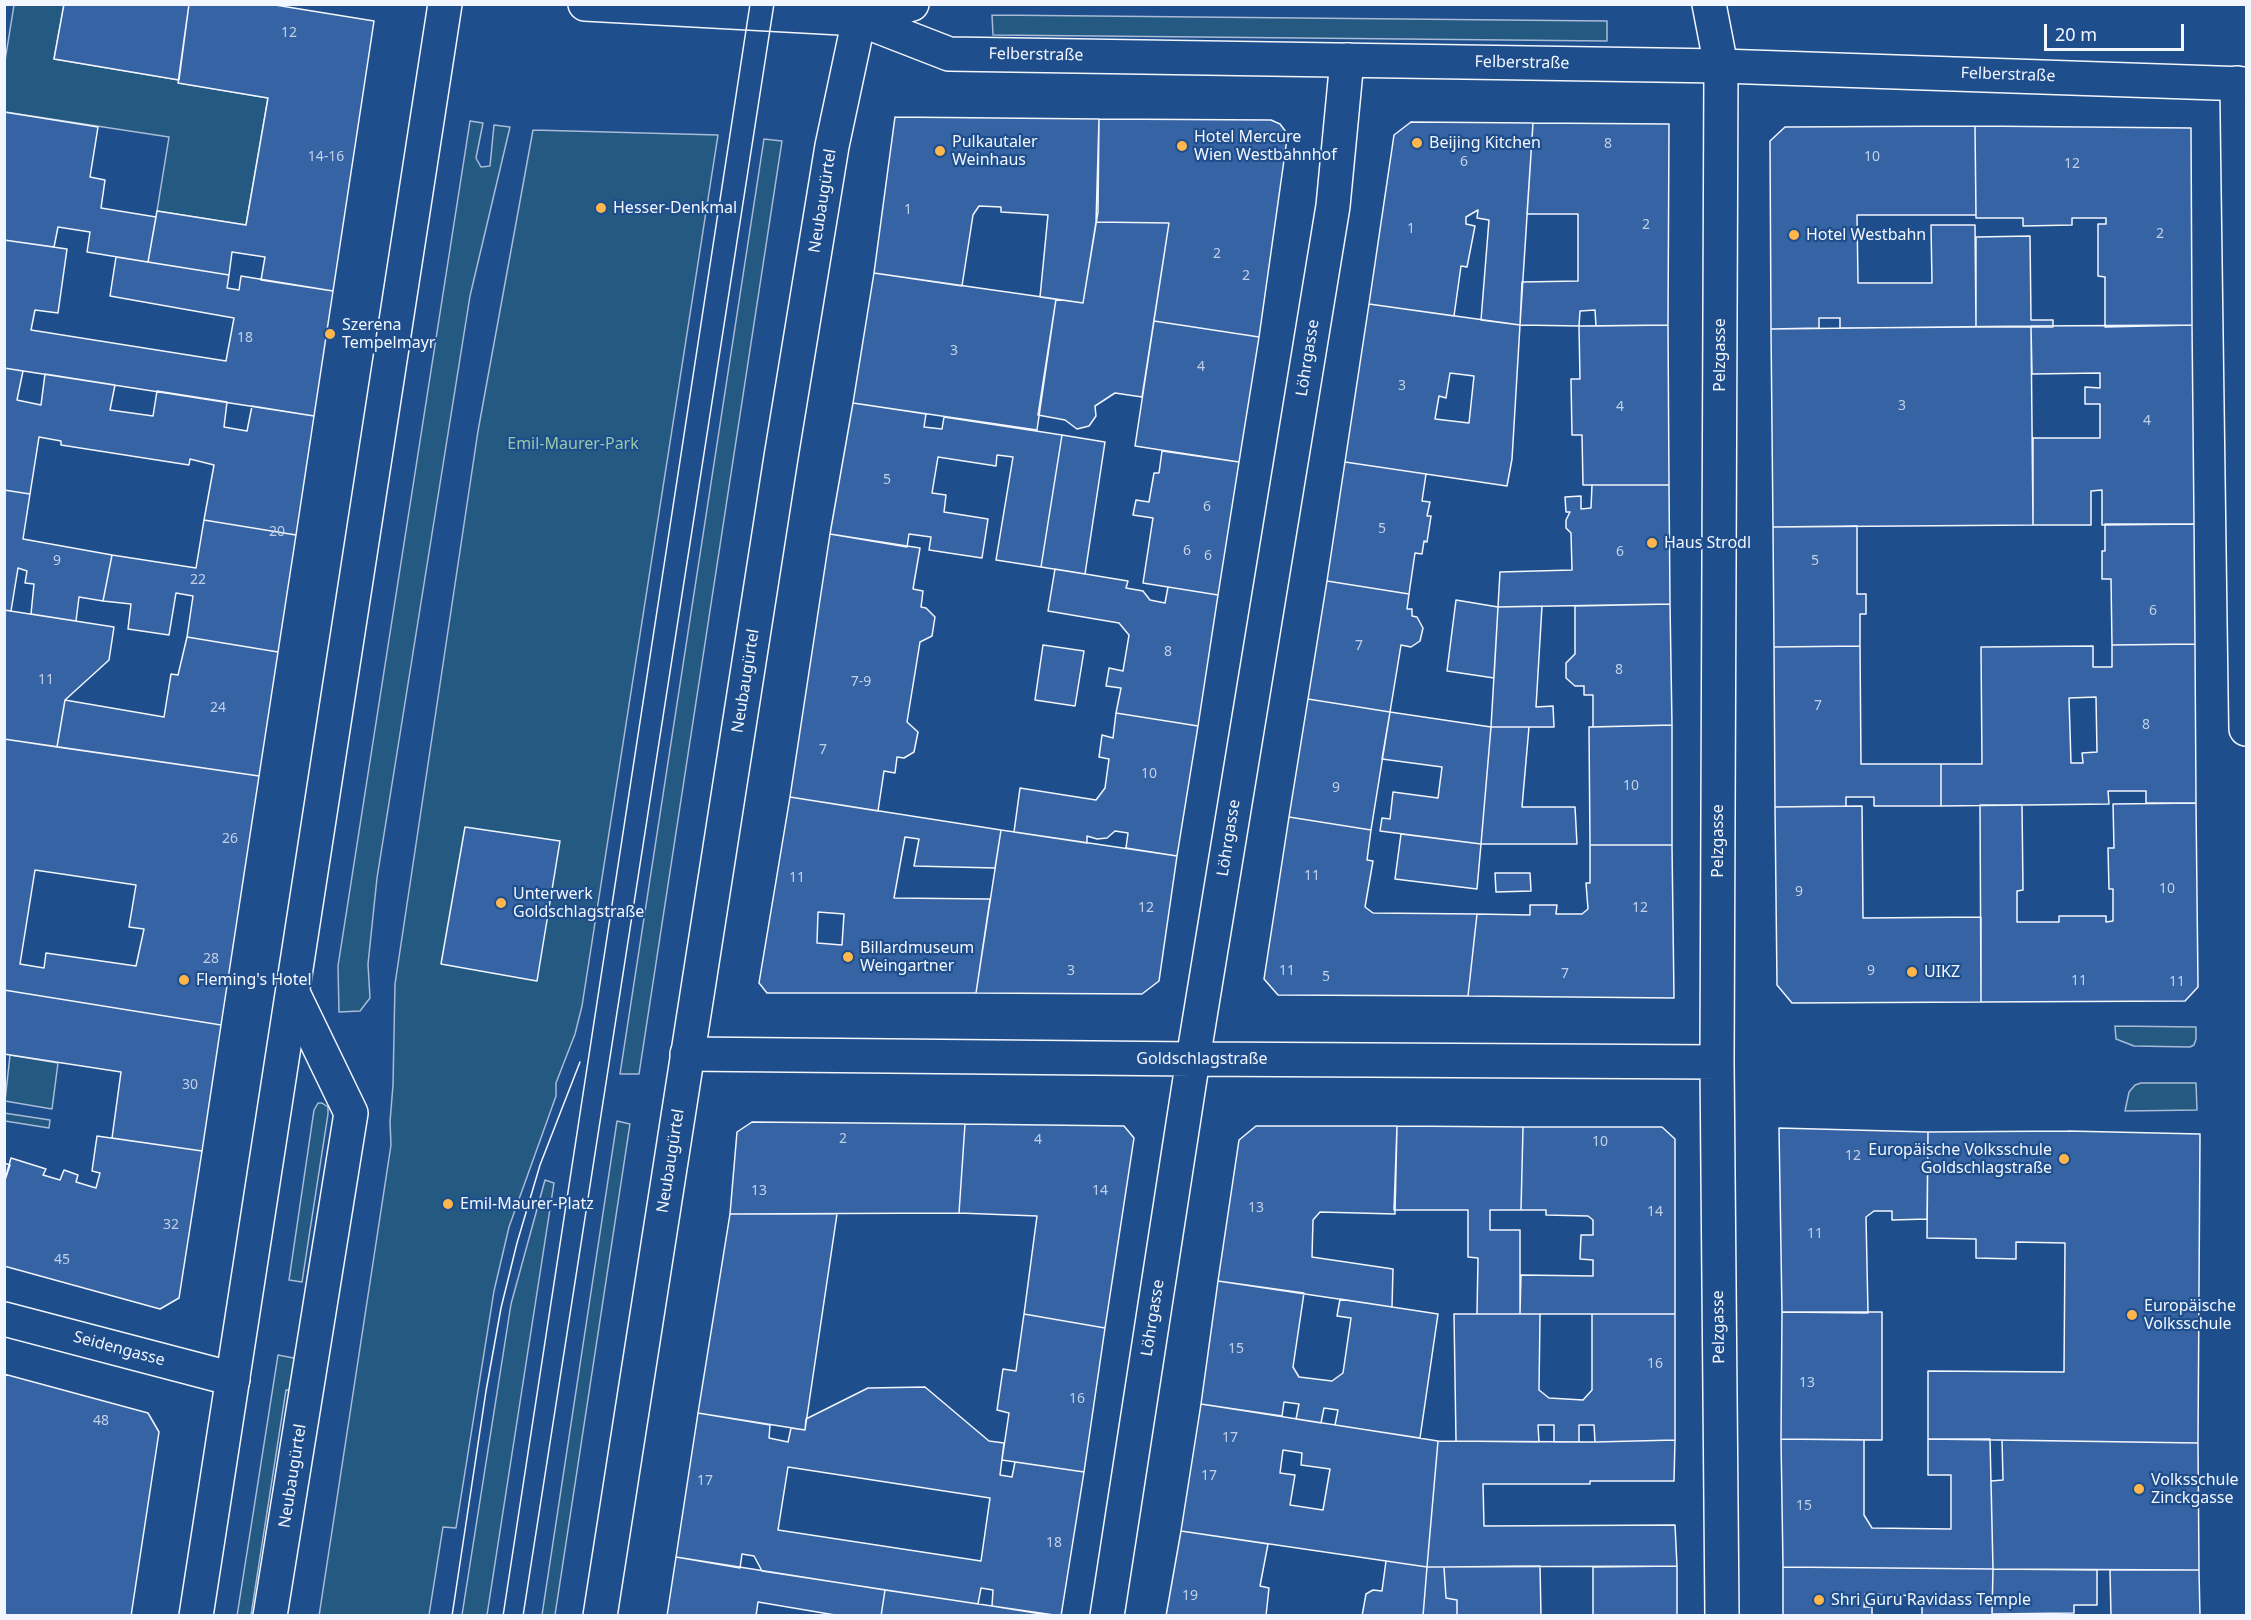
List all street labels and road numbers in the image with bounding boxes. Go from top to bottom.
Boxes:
street label: Felberstraße [988,45,1084,65]
street label: Felberstraße [1474,53,1570,73]
street label: Felberstraße [1960,64,2056,86]
street label: Neubaugürtel [805,148,841,254]
street label: Löhrgasse [1292,318,1324,398]
street label: Pelzgasse [1710,318,1730,392]
street label: Neubaugürtel [728,628,764,734]
street label: Löhrgasse [1213,798,1245,878]
street label: Pelzgasse [1708,804,1728,878]
street label: Goldschlagstraße [1136,1049,1268,1069]
street label: Neubaugürtel [653,1108,689,1214]
street label: Löhrgasse [1137,1278,1169,1358]
street label: Pelzgasse [1709,1290,1729,1364]
street label: Seidengasse [71,1328,167,1370]
street label: Neubaugürtel [275,1423,311,1529]

